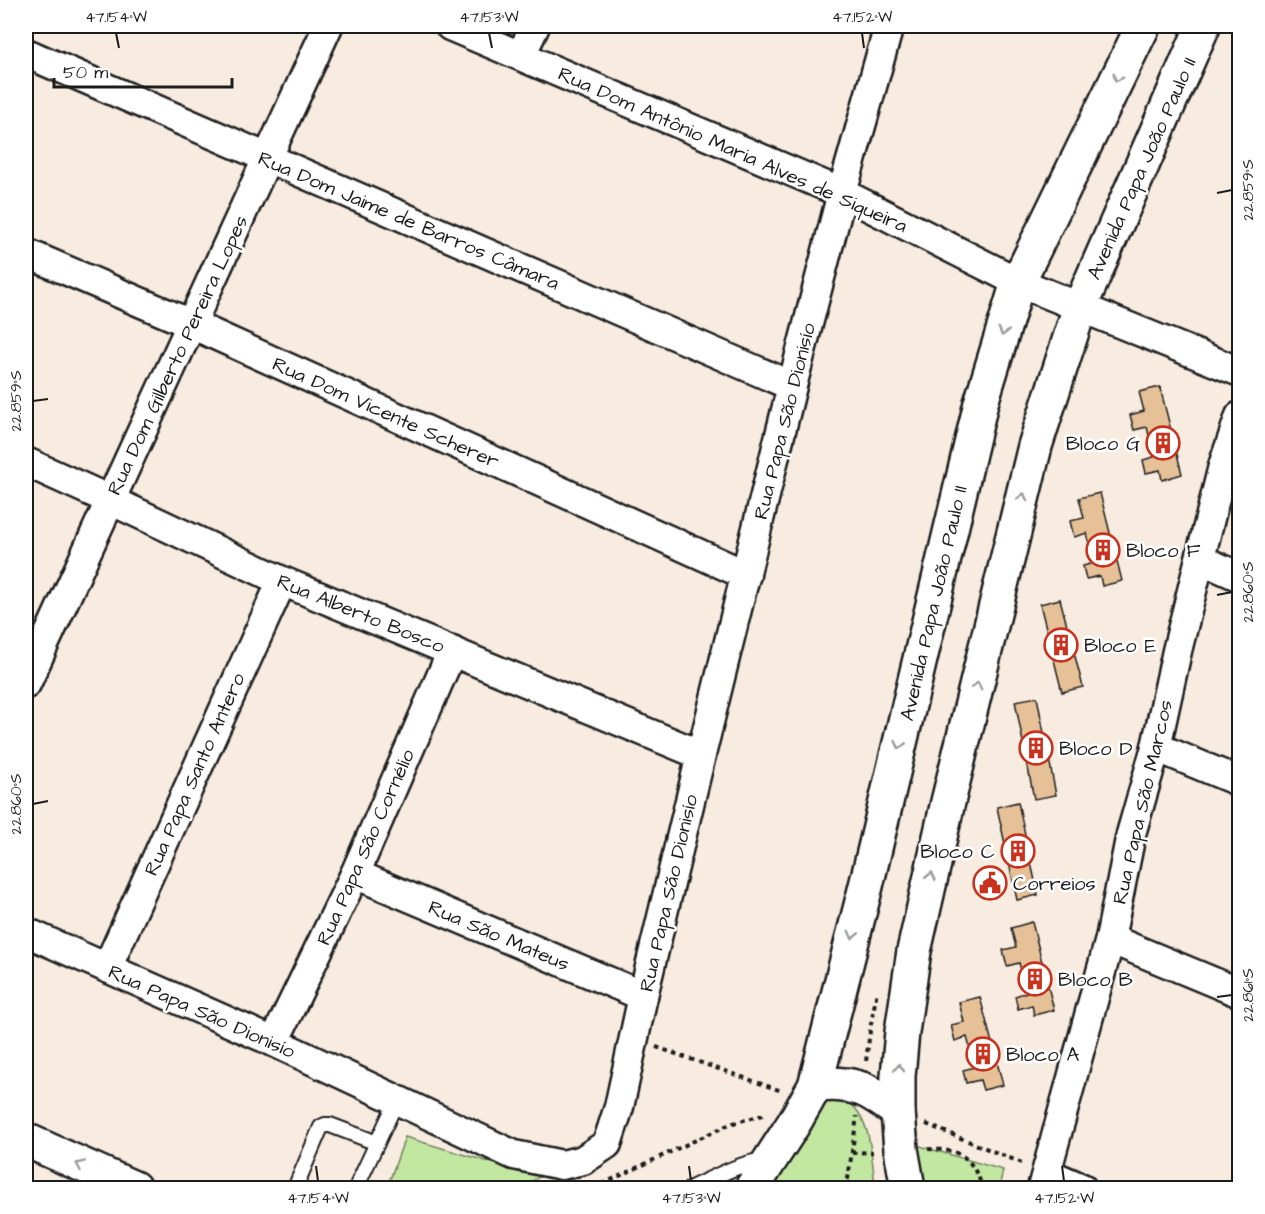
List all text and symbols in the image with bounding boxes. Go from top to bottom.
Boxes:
text: 47.154°W [85,7,147,28]
text: 47.153°W [459,7,519,28]
text: 47.152°W [832,7,892,28]
scale bar [54,51,232,89]
street label: Avenida Papa João Paulo II [1080,53,1204,284]
text: 50 m [63,60,108,85]
street label: Rua Dom Antônio Maria Alves de Siqueira [554,60,912,240]
one-way arrow [1113,72,1125,83]
street label: Rua Dom Jaime de Barros Câmara [254,145,564,297]
text: 22.859°S [1238,159,1259,221]
street label: Rua Dom Gilberto Pereira Lopes [101,211,255,500]
street label: Rua Papa São Dionisío [747,320,823,522]
one-way arrow [998,327,1011,337]
street label: Rua Dom Vicente Scherer [268,350,503,476]
text: 22.859°S [6,370,27,432]
building icon: Bloco G [1145,425,1181,461]
place label: Bloco G [1066,430,1140,458]
street label: Avenida Papa João Paulo II [893,483,975,724]
one-way arrow [1015,492,1028,502]
building icon: Bloco F [1085,532,1121,568]
place label: Bloco F [1126,537,1201,565]
text: 22.860°S [1238,561,1259,622]
street label: Rua Alberto Bosco [273,568,449,660]
building icon: Bloco E [1043,627,1079,663]
place label: Bloco E [1084,632,1157,660]
street label: Rua Papa Santo Antero [138,669,252,880]
one-way arrow [969,681,982,691]
street label: Rua Papa São Marcos [1106,697,1180,907]
building icon: Bloco D [1018,730,1054,766]
place label: Bloco D [1059,735,1133,763]
one-way arrow [894,740,907,750]
street label: Rua Papa São Cornélio [310,745,422,950]
text: 22.860°S [6,773,27,834]
street label: Rua Papa São Dionisío [633,792,705,995]
building icon: Bloco C [1000,833,1036,869]
place label: Bloco C [920,838,995,866]
public building icon: Correios [972,865,1008,901]
place label: Correios [1013,870,1096,898]
one-way arrow [924,871,937,881]
street label: Rua São Mateus [424,894,573,978]
one-way arrow [848,929,861,939]
street label: Rua Papa São Dionisío [104,958,299,1066]
building icon: Bloco B [1017,961,1053,997]
place label: Bloco B [1058,966,1133,994]
text: 22.861°S [1238,968,1259,1022]
building icon: Bloco A [965,1036,1001,1072]
place label: Bloco A [1006,1041,1080,1069]
one-way arrow [892,1063,905,1072]
one-way arrow [76,1160,87,1172]
text: 47.154°W [287,1188,349,1209]
text: 47.153°W [661,1188,721,1209]
text: 47.152°W [1034,1188,1094,1209]

